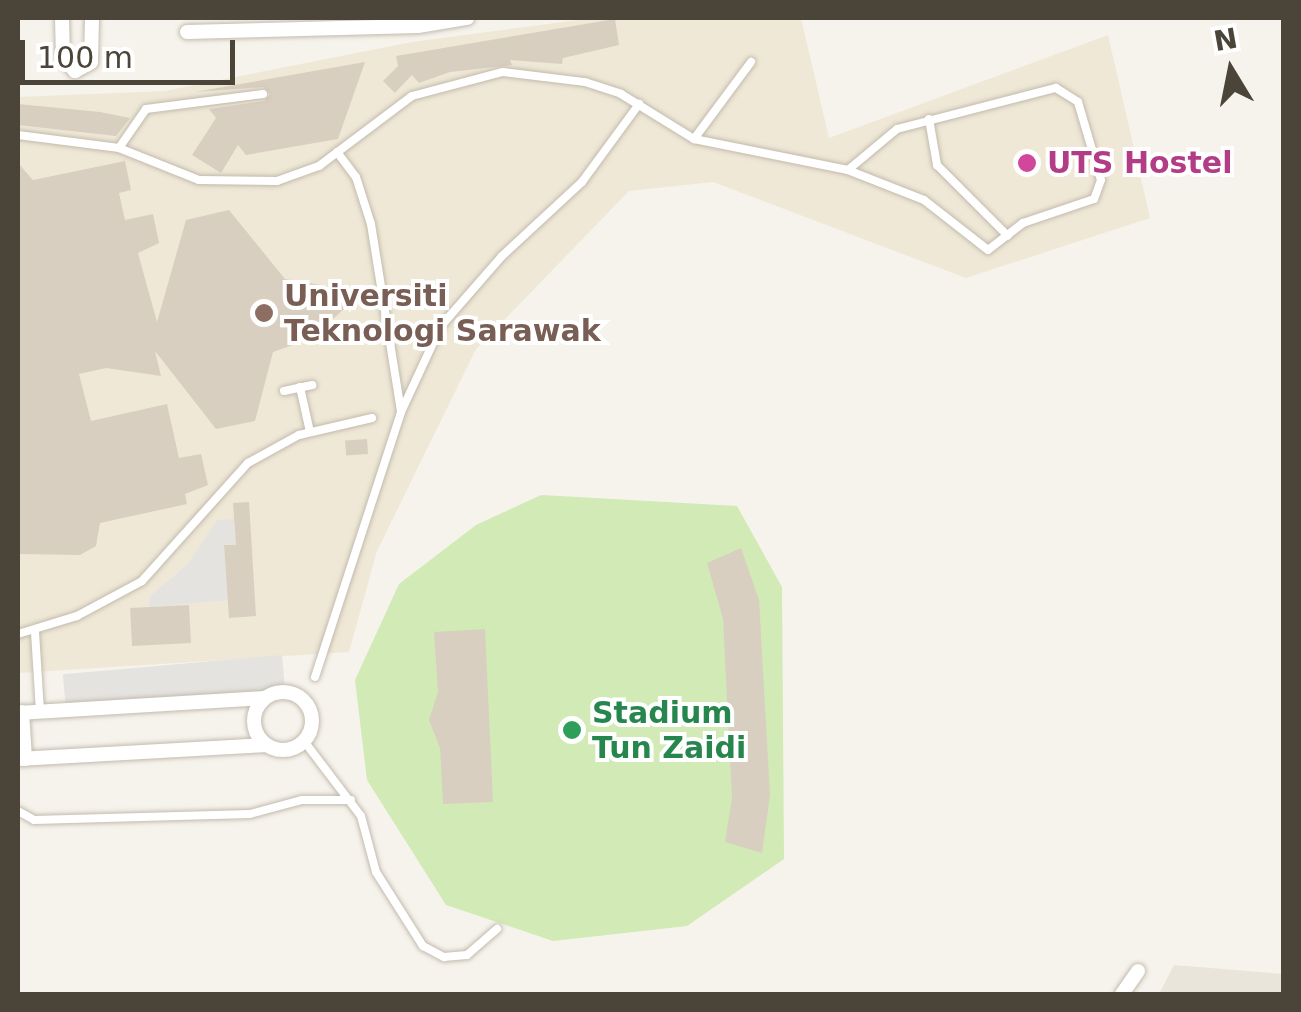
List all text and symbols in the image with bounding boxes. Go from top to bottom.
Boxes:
scale bar [25,20,240,82]
north arrow [1181,20,1281,120]
text: N [1211,22,1240,58]
text: 100 m [37,40,133,75]
place label: UTS Hostel [1047,145,1232,181]
marker: UTS Hostel [1016,152,1038,174]
place label: Universiti Teknologi Sarawak [284,278,601,348]
marker: Universiti Teknologi Sarawak [253,302,275,324]
place label: Stadium Tun Zaidi [592,695,746,766]
marker: Stadium Tun Zaidi [561,719,583,741]

